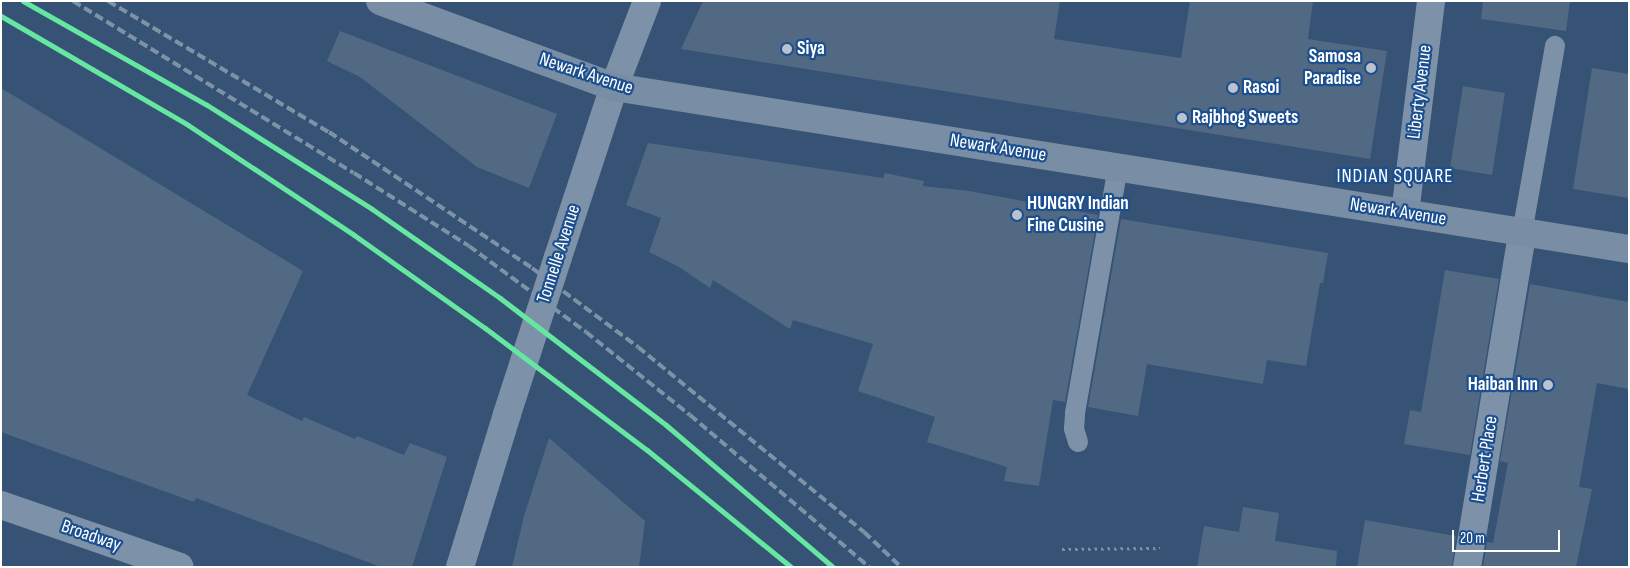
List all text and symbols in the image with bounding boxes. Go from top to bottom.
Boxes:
place label: Siya [797,38,825,60]
marker: Siya [781,43,793,55]
street label: Liberty Avenue [1403,44,1437,140]
place label: Samosa Paradise [1304,46,1361,90]
street label: Newark Avenue [536,48,636,100]
marker: Samosa Paradise [1365,62,1377,74]
place label: Rasoi [1243,77,1279,99]
marker: Rasoi [1227,82,1239,94]
place label: Rajbhog Sweets [1192,107,1298,129]
marker: Rajbhog Sweets [1176,112,1188,124]
street label: Newark Avenue [948,129,1048,167]
district label: INDIAN SQUARE [1335,164,1455,188]
place label: HUNGRY Indian Fine Cusine [1027,193,1129,237]
street label: Newark Avenue [1348,193,1448,231]
street label: Tonnelle Avenue [532,202,586,306]
marker: HUNGRY Indian Fine Cusine [1011,209,1023,221]
place label: Haiban Inn [1468,374,1538,396]
marker: Haiban Inn [1542,379,1554,391]
street label: Herbert Place [1467,414,1503,504]
street label: Broadway [58,515,124,557]
scale bar [1455,520,1562,552]
text: 20 m [1460,529,1485,548]

